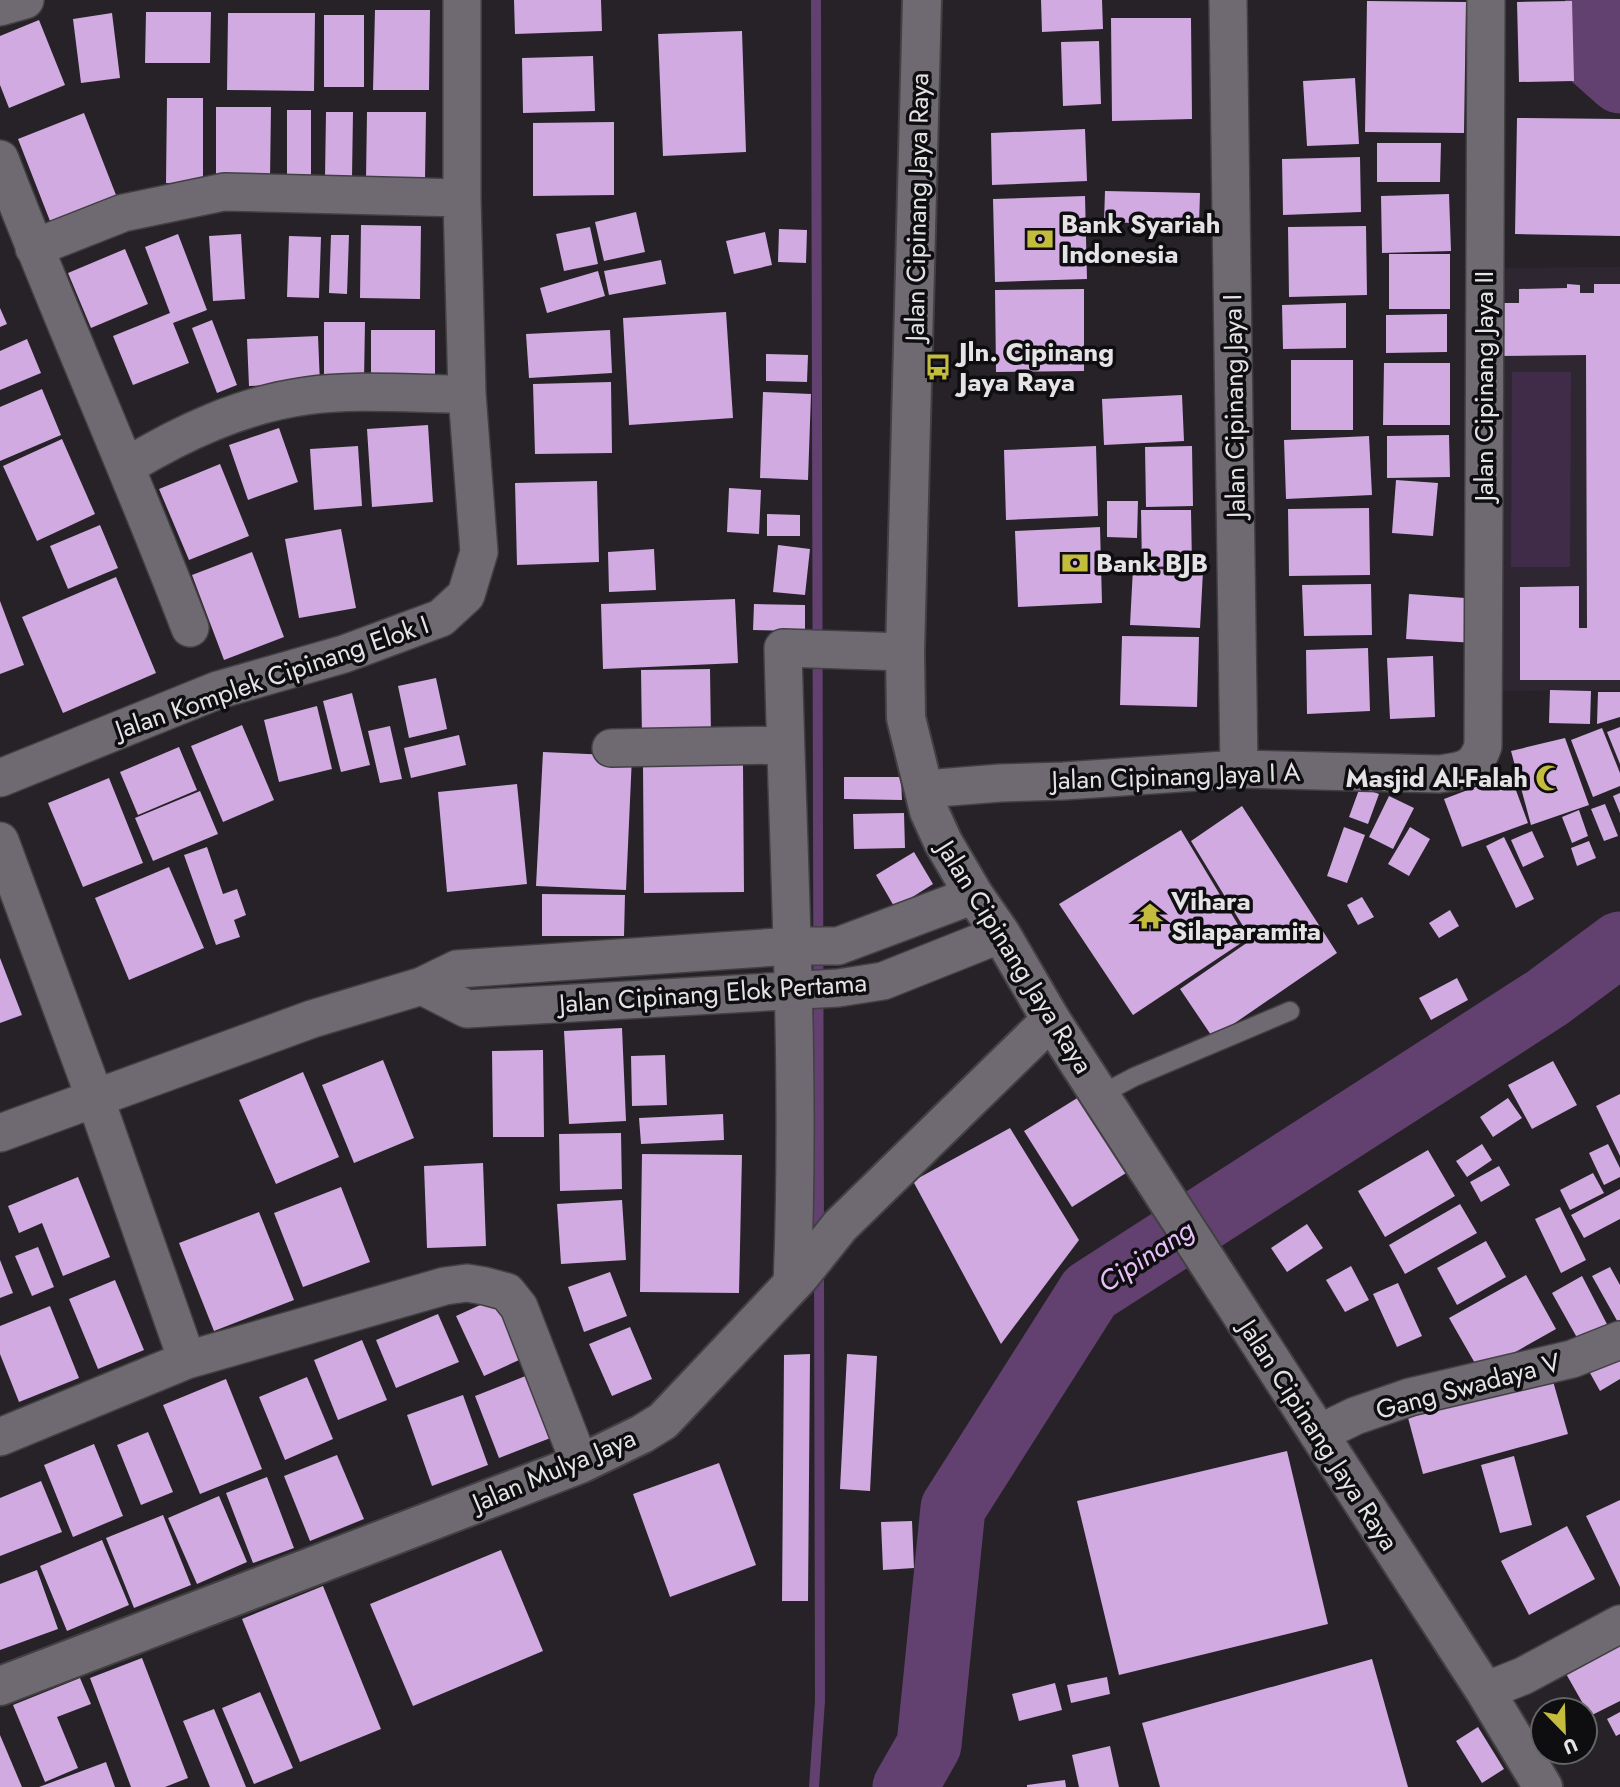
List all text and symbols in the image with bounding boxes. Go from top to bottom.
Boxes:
street label: Jalan Cipinang Jaya Raya [896,72,938,345]
place label: Bank Syariah Indonesia [1061,205,1221,273]
bank icon: Bank Syariah Indonesia [1025,224,1055,254]
street label: Jalan Cipinang Jaya II [1465,271,1503,504]
street label: Jalan Cipinang Jaya I [1213,294,1255,521]
place label: Jln. Cipinang Jaya Raya [954,333,1114,401]
bus stop icon: Jln. Cipinang Jaya Raya [923,352,953,382]
place label: Bank BJB [1096,544,1208,582]
bank icon: Bank BJB [1060,548,1090,578]
street label: Jalan Komplek Cipinang Elok I [107,605,434,750]
street label: Jalan Cipinang Jaya I A [1048,753,1302,799]
place label: Masjid Al-Falah [1346,759,1528,797]
mosque icon: Masjid Al-Falah [1534,763,1564,793]
street label: Jalan Cipinang Jaya Raya [926,831,1102,1081]
place label: Vihara Silaparamita [1170,882,1321,950]
temple icon: Vihara Silaparamita [1135,901,1165,931]
street label: Jalan Cipinang Elok Pertama [555,963,868,1023]
water label: Cipinang [1090,1209,1203,1303]
street label: Jalan Cipinang Jaya Raya [1228,1310,1408,1558]
street label: Gang Swadaya V [1372,1343,1565,1429]
street label: Jalan Mulya Jaya [464,1419,641,1523]
north arrow [1529,1696,1599,1766]
text: U [1559,1731,1582,1761]

